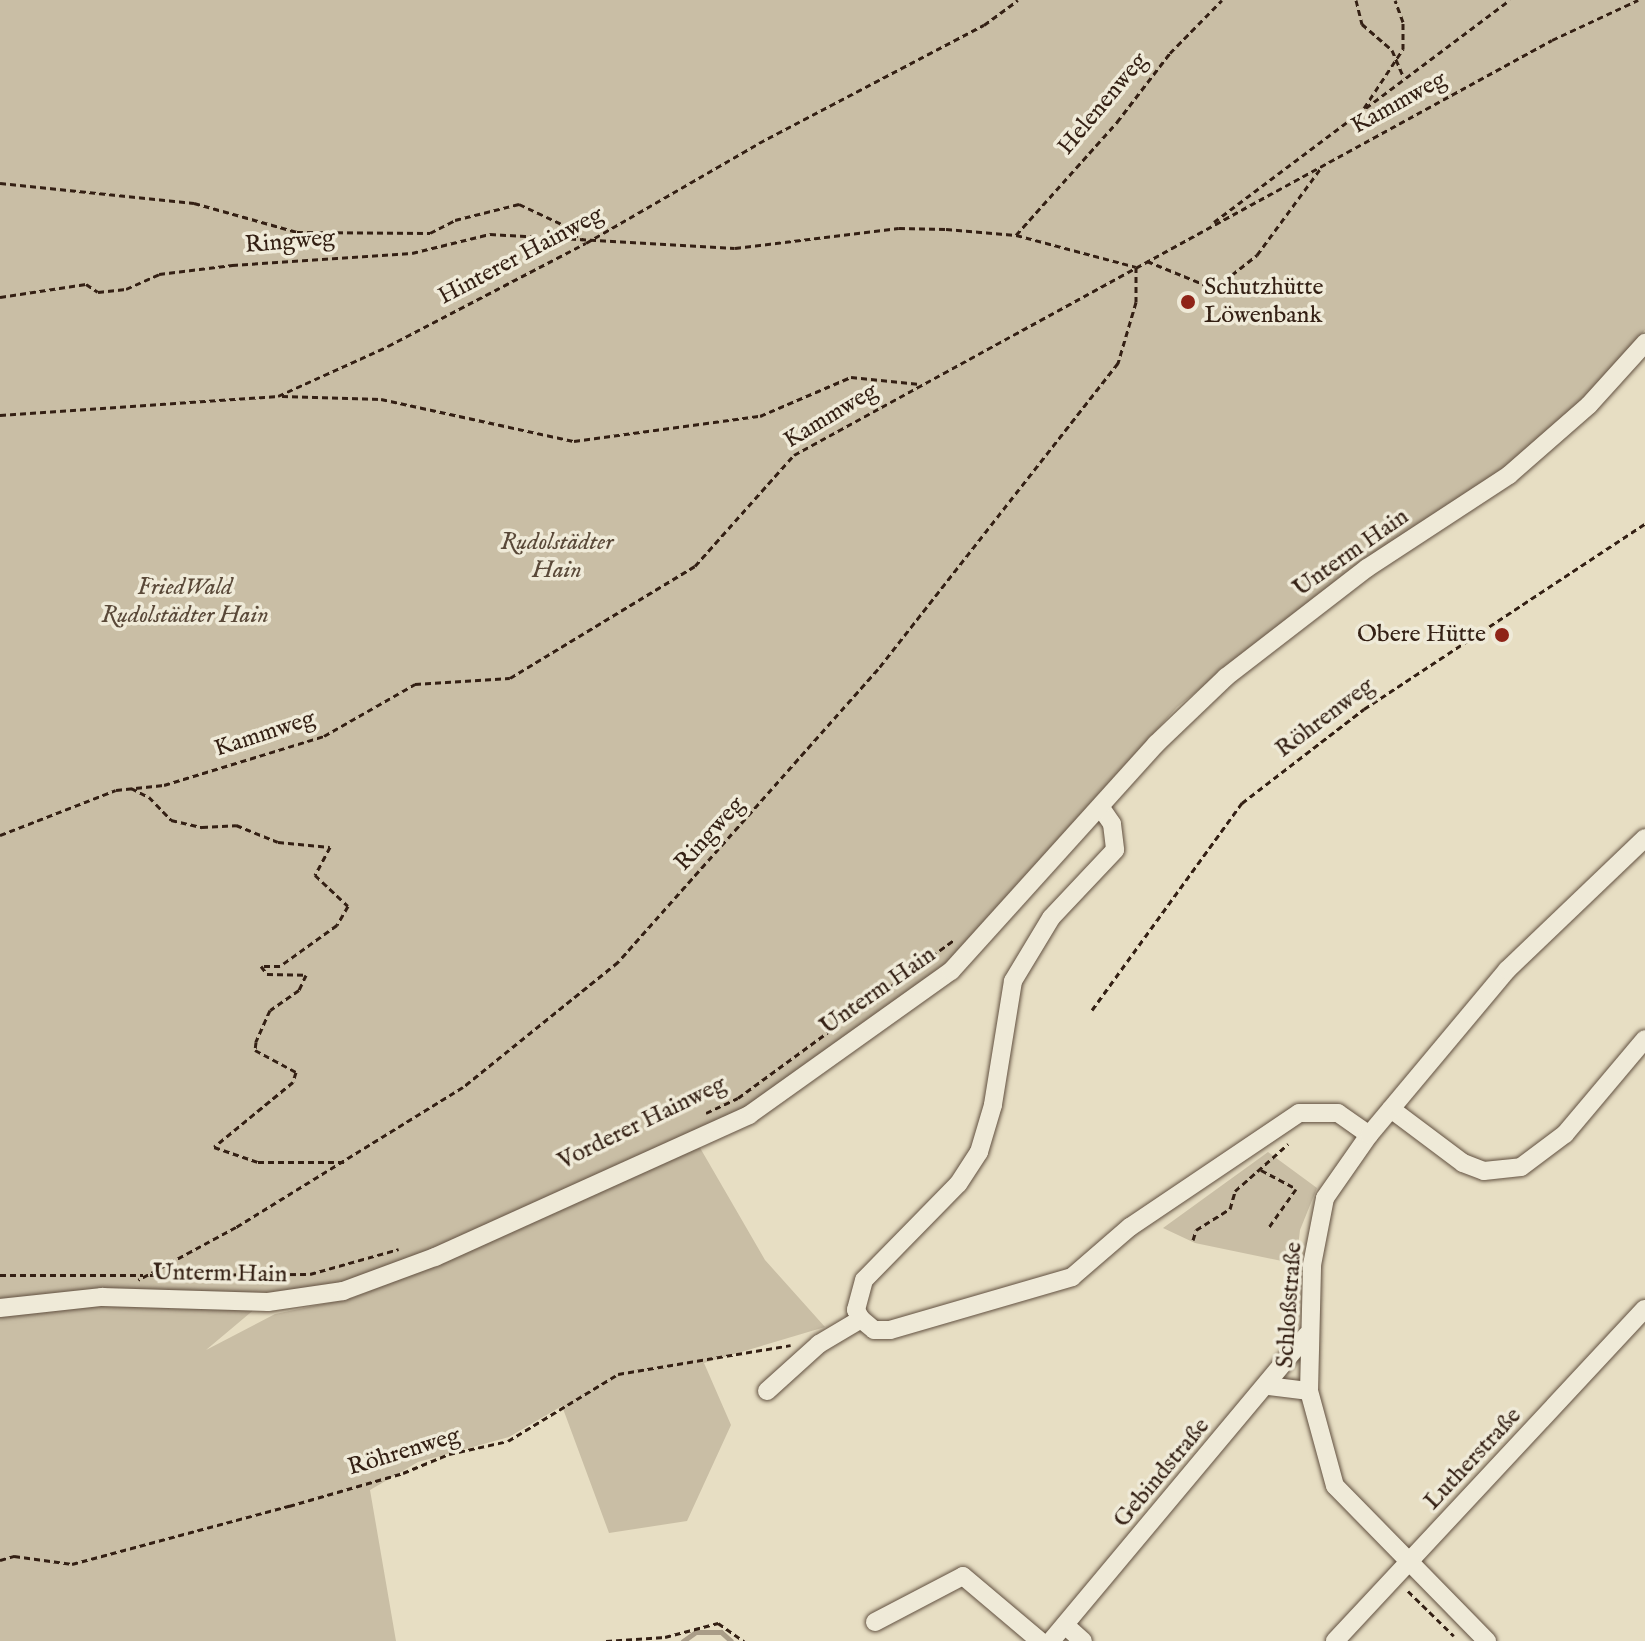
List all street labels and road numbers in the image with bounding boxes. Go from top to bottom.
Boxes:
street label: Helenenweg [1052,47,1154,161]
street label: Kammweg [1346,65,1452,141]
street label: Hinterer Hainweg [434,200,608,312]
street label: Ringweg [244,224,336,260]
street label: Kammweg [779,377,883,455]
street label: Unterm Hain [1288,503,1414,603]
street label: Röhrenweg [1270,672,1380,764]
street label: Kammweg [211,704,319,764]
street label: Ringweg [669,791,751,877]
street label: Unterm Hain [815,941,941,1041]
street label: Vorderer Hainweg [553,1070,731,1176]
street label: Schloßstraße [1271,1241,1309,1369]
street label: Unterm Hain [153,1258,287,1290]
street label: Lutherstraße [1418,1402,1528,1516]
street label: Gebindstraße [1108,1412,1216,1534]
street label: Röhrenweg [344,1421,464,1483]

